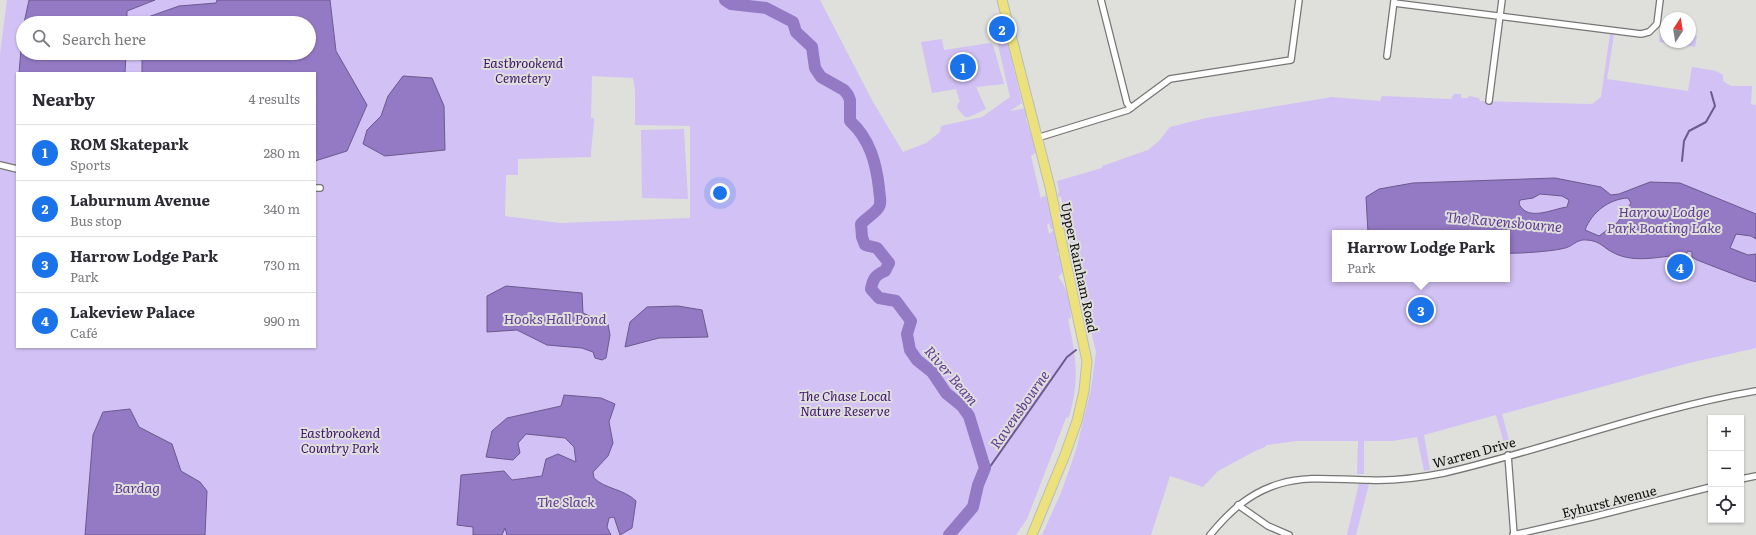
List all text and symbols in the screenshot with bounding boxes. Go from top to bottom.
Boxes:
north arrow [1660,12,1696,48]
pin: 2 [989,14,1015,44]
search box [16,16,316,60]
icon: search [30,27,52,49]
text: Search here [62,27,146,50]
pin: 1 [950,52,976,82]
park label: Eastbrookend Cemetery [483,53,564,87]
text: Nearby [32,86,95,111]
text: 4 results [249,89,300,108]
text: ROM Skatepark [70,132,189,155]
text: 1 [42,143,48,162]
text: 280 m [264,143,300,162]
text: Sports [70,155,110,174]
your location [710,183,730,203]
text: Laburnum Avenue [70,188,210,211]
text: 2 [42,199,48,218]
text: 340 m [263,199,300,218]
street label: Upper Rainham Road [1057,200,1103,334]
water label: Harrow Lodge Park Boating Lake [1607,201,1722,237]
water label: The Ravensbourne [1445,206,1563,236]
text: Bus stop [70,211,122,230]
popup [1332,230,1510,282]
text: Harrow Lodge Park [1347,235,1495,258]
text: Harrow Lodge Park [70,244,218,267]
pin: 4 [1667,252,1693,282]
text: 3 [41,255,49,274]
text: 730 m [264,255,300,274]
text: Park [1347,258,1375,277]
text: Park [70,267,99,286]
pin: 3 [1408,295,1434,325]
text: Lakeview Palace [70,300,195,323]
water label: Hooks Hall Pond [504,308,606,328]
text: 4 [41,311,49,330]
text: 990 m [264,311,300,330]
text: Café [70,323,98,342]
water label: River Beam [921,341,984,410]
water label: Ravensbourne [985,365,1054,452]
park label: The Chase Local Nature Reserve [799,386,891,420]
map controls [1708,415,1744,523]
button: + [1708,415,1744,451]
park label: Eastbrookend Country Park [300,423,381,457]
street label: Warren Drive [1430,432,1518,472]
button: − [1708,451,1744,487]
water label: Bardag [114,477,160,497]
street label: Eyhurst Avenue [1560,480,1659,522]
button: locate [1708,487,1744,523]
water label: The Slack [537,491,595,511]

